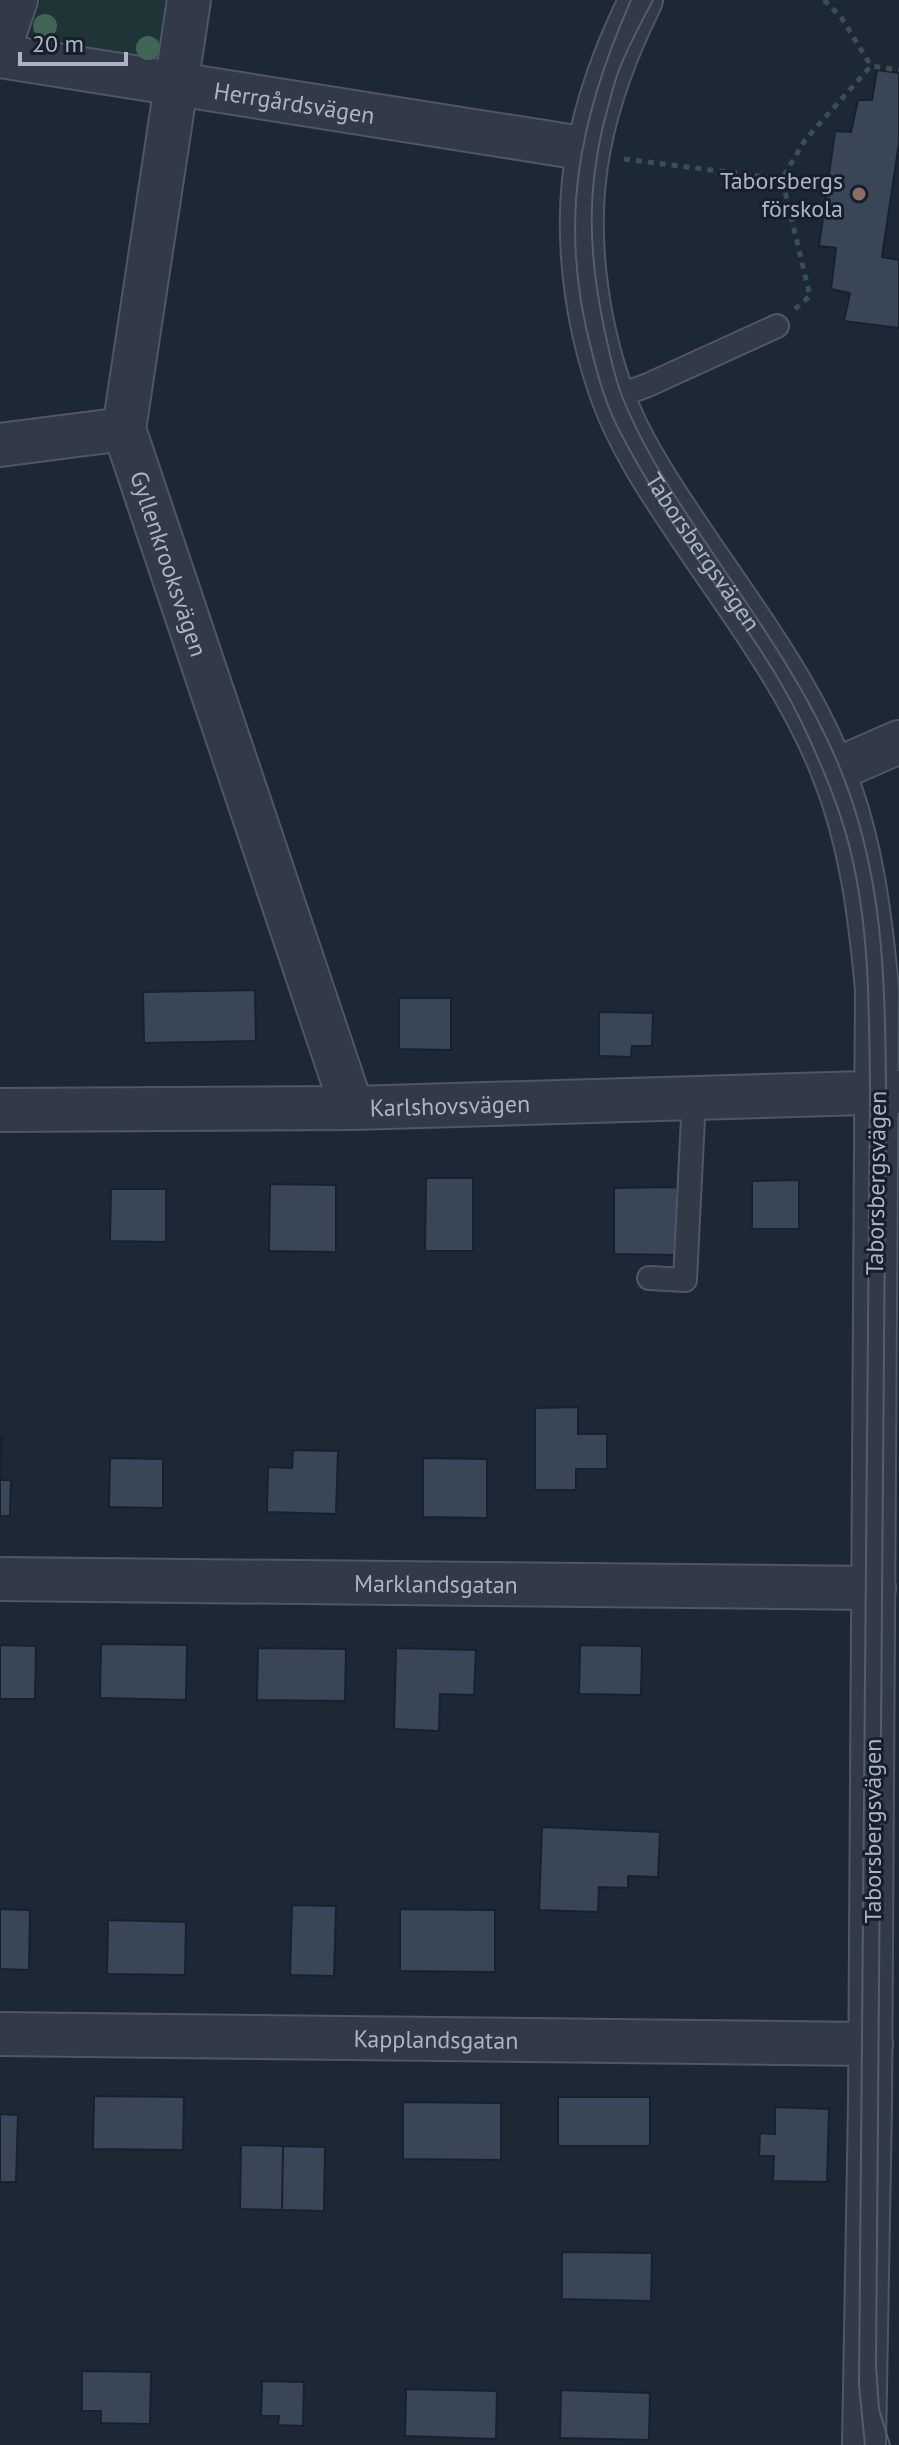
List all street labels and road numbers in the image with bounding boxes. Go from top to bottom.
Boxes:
street label: Herrgårdsvägen [212,75,377,131]
street label: Gyllenkrooksvägen [124,467,215,661]
street label: Taborsbergsvägen [639,467,768,637]
street label: Karlshovsvägen [369,1087,531,1123]
street label: Taborsbergsvägen [859,1090,893,1276]
street label: Marklandsgatan [354,1567,518,1600]
street label: Taborsbergsvägen [857,1739,888,1923]
street label: Kapplandsgatan [353,2023,519,2055]

